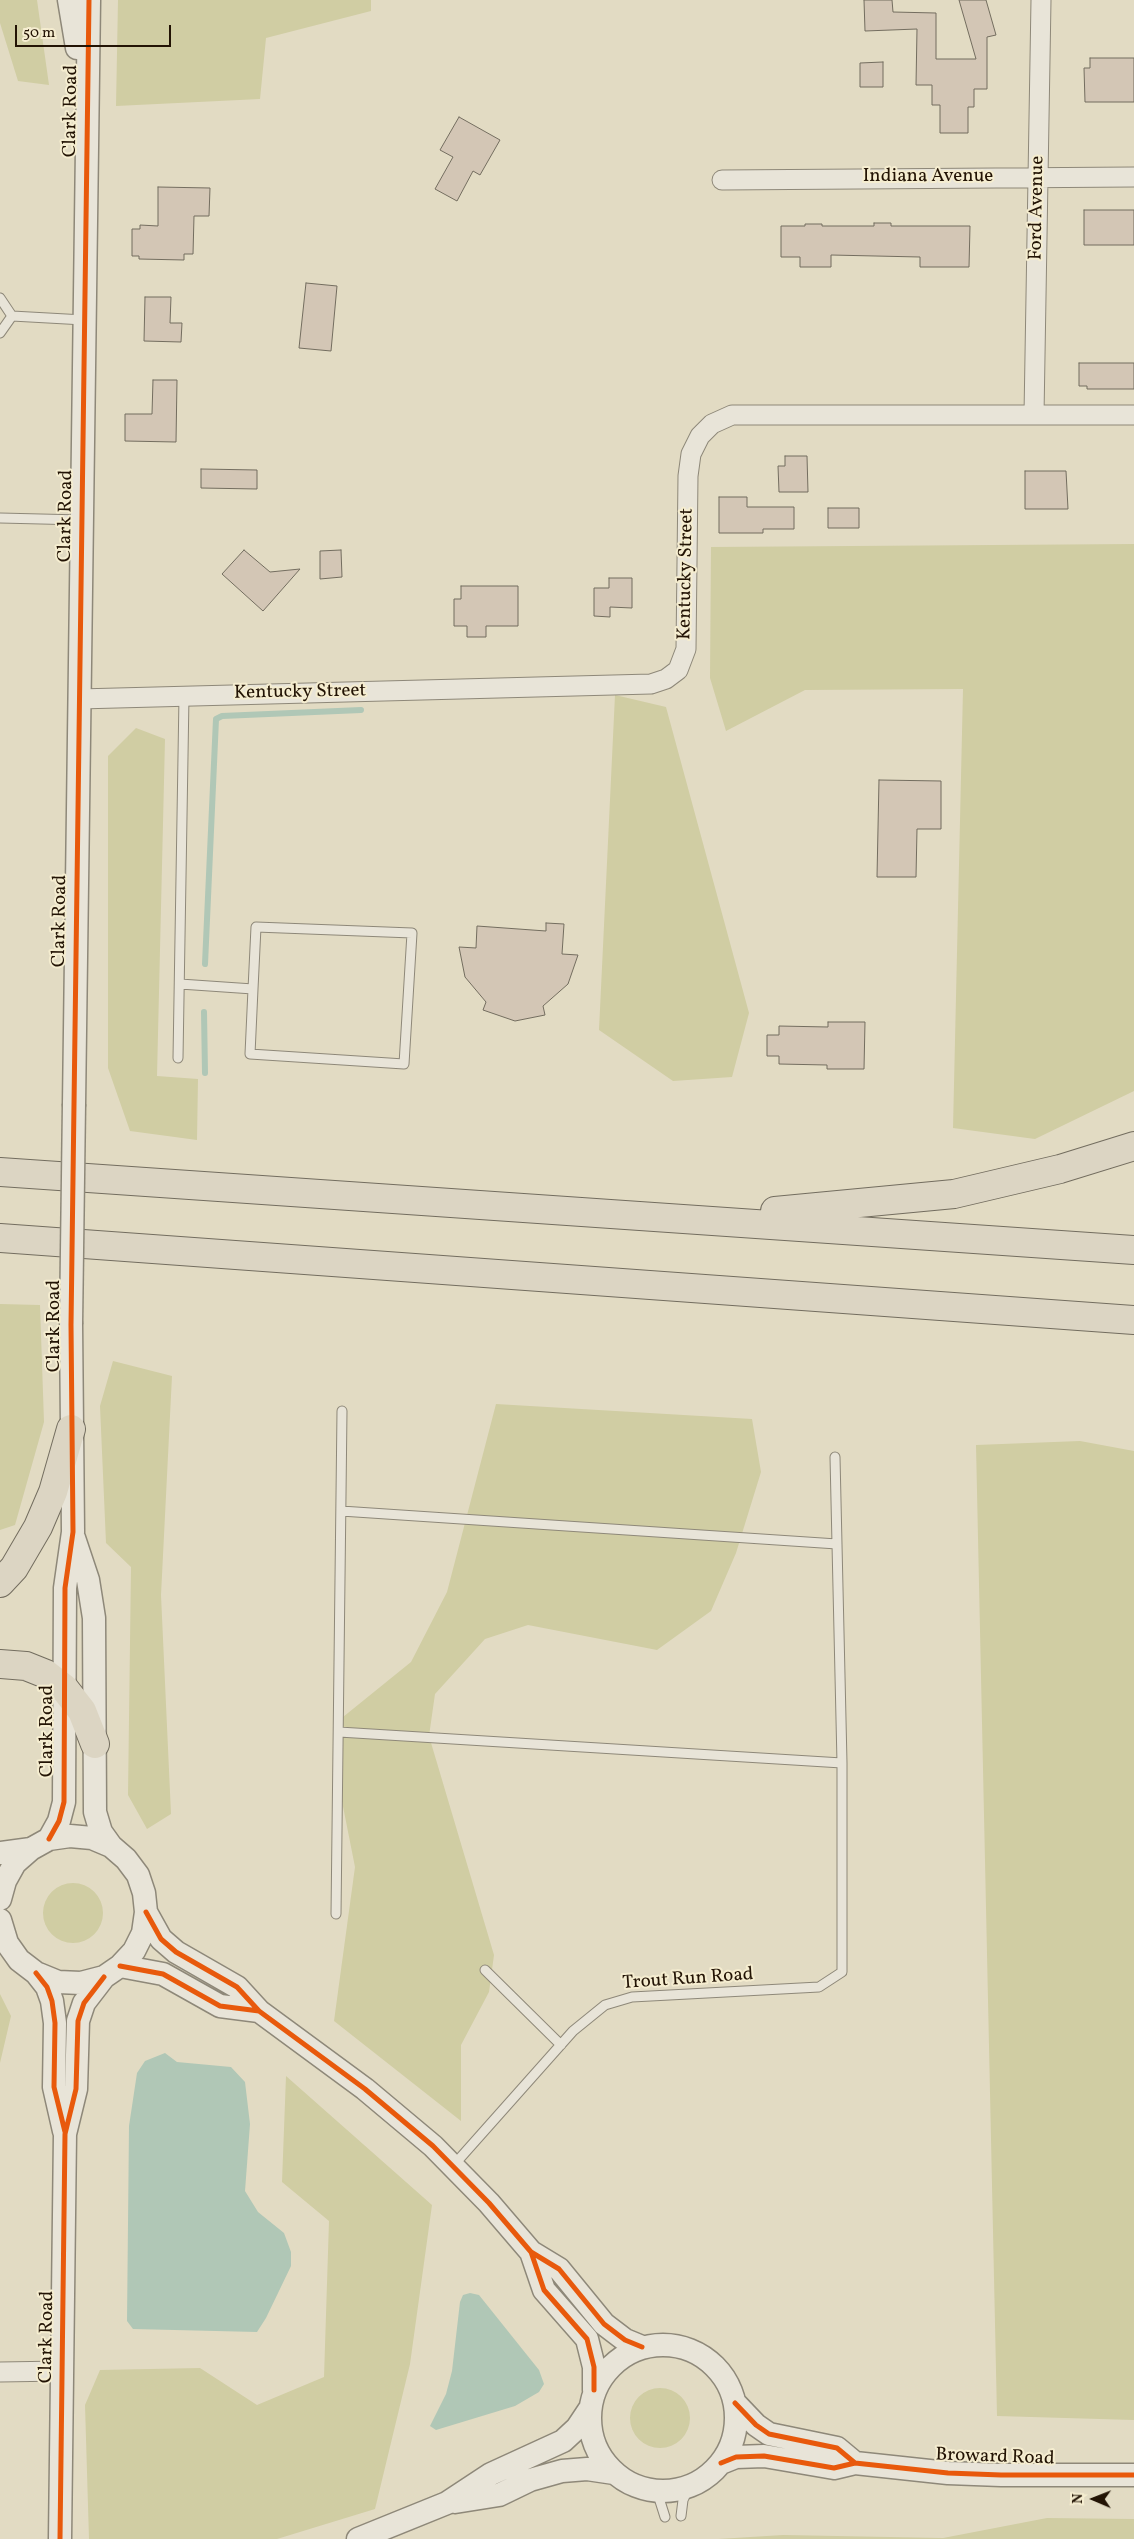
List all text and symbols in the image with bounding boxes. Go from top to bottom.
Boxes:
scale bar [18,15,174,47]
text: 50 m [23,23,55,44]
street label: Clark Road [60,65,84,157]
street label: Ford Avenue [1026,156,1050,260]
street label: Indiana Avenue [863,167,993,189]
street label: Clark Road [55,470,79,562]
street label: Kentucky Street [674,508,700,640]
street label: Kentucky Street [234,680,366,706]
street label: Clark Road [49,875,73,967]
street label: Clark Road [45,1280,67,1372]
street label: Clark Road [38,1685,60,1777]
street label: Trout Run Road [622,1964,754,1996]
street label: Clark Road [36,2291,60,2383]
street label: Broward Road [935,2445,1055,2471]
north arrow [1069,2474,1119,2524]
text: N [1069,2493,1088,2504]

